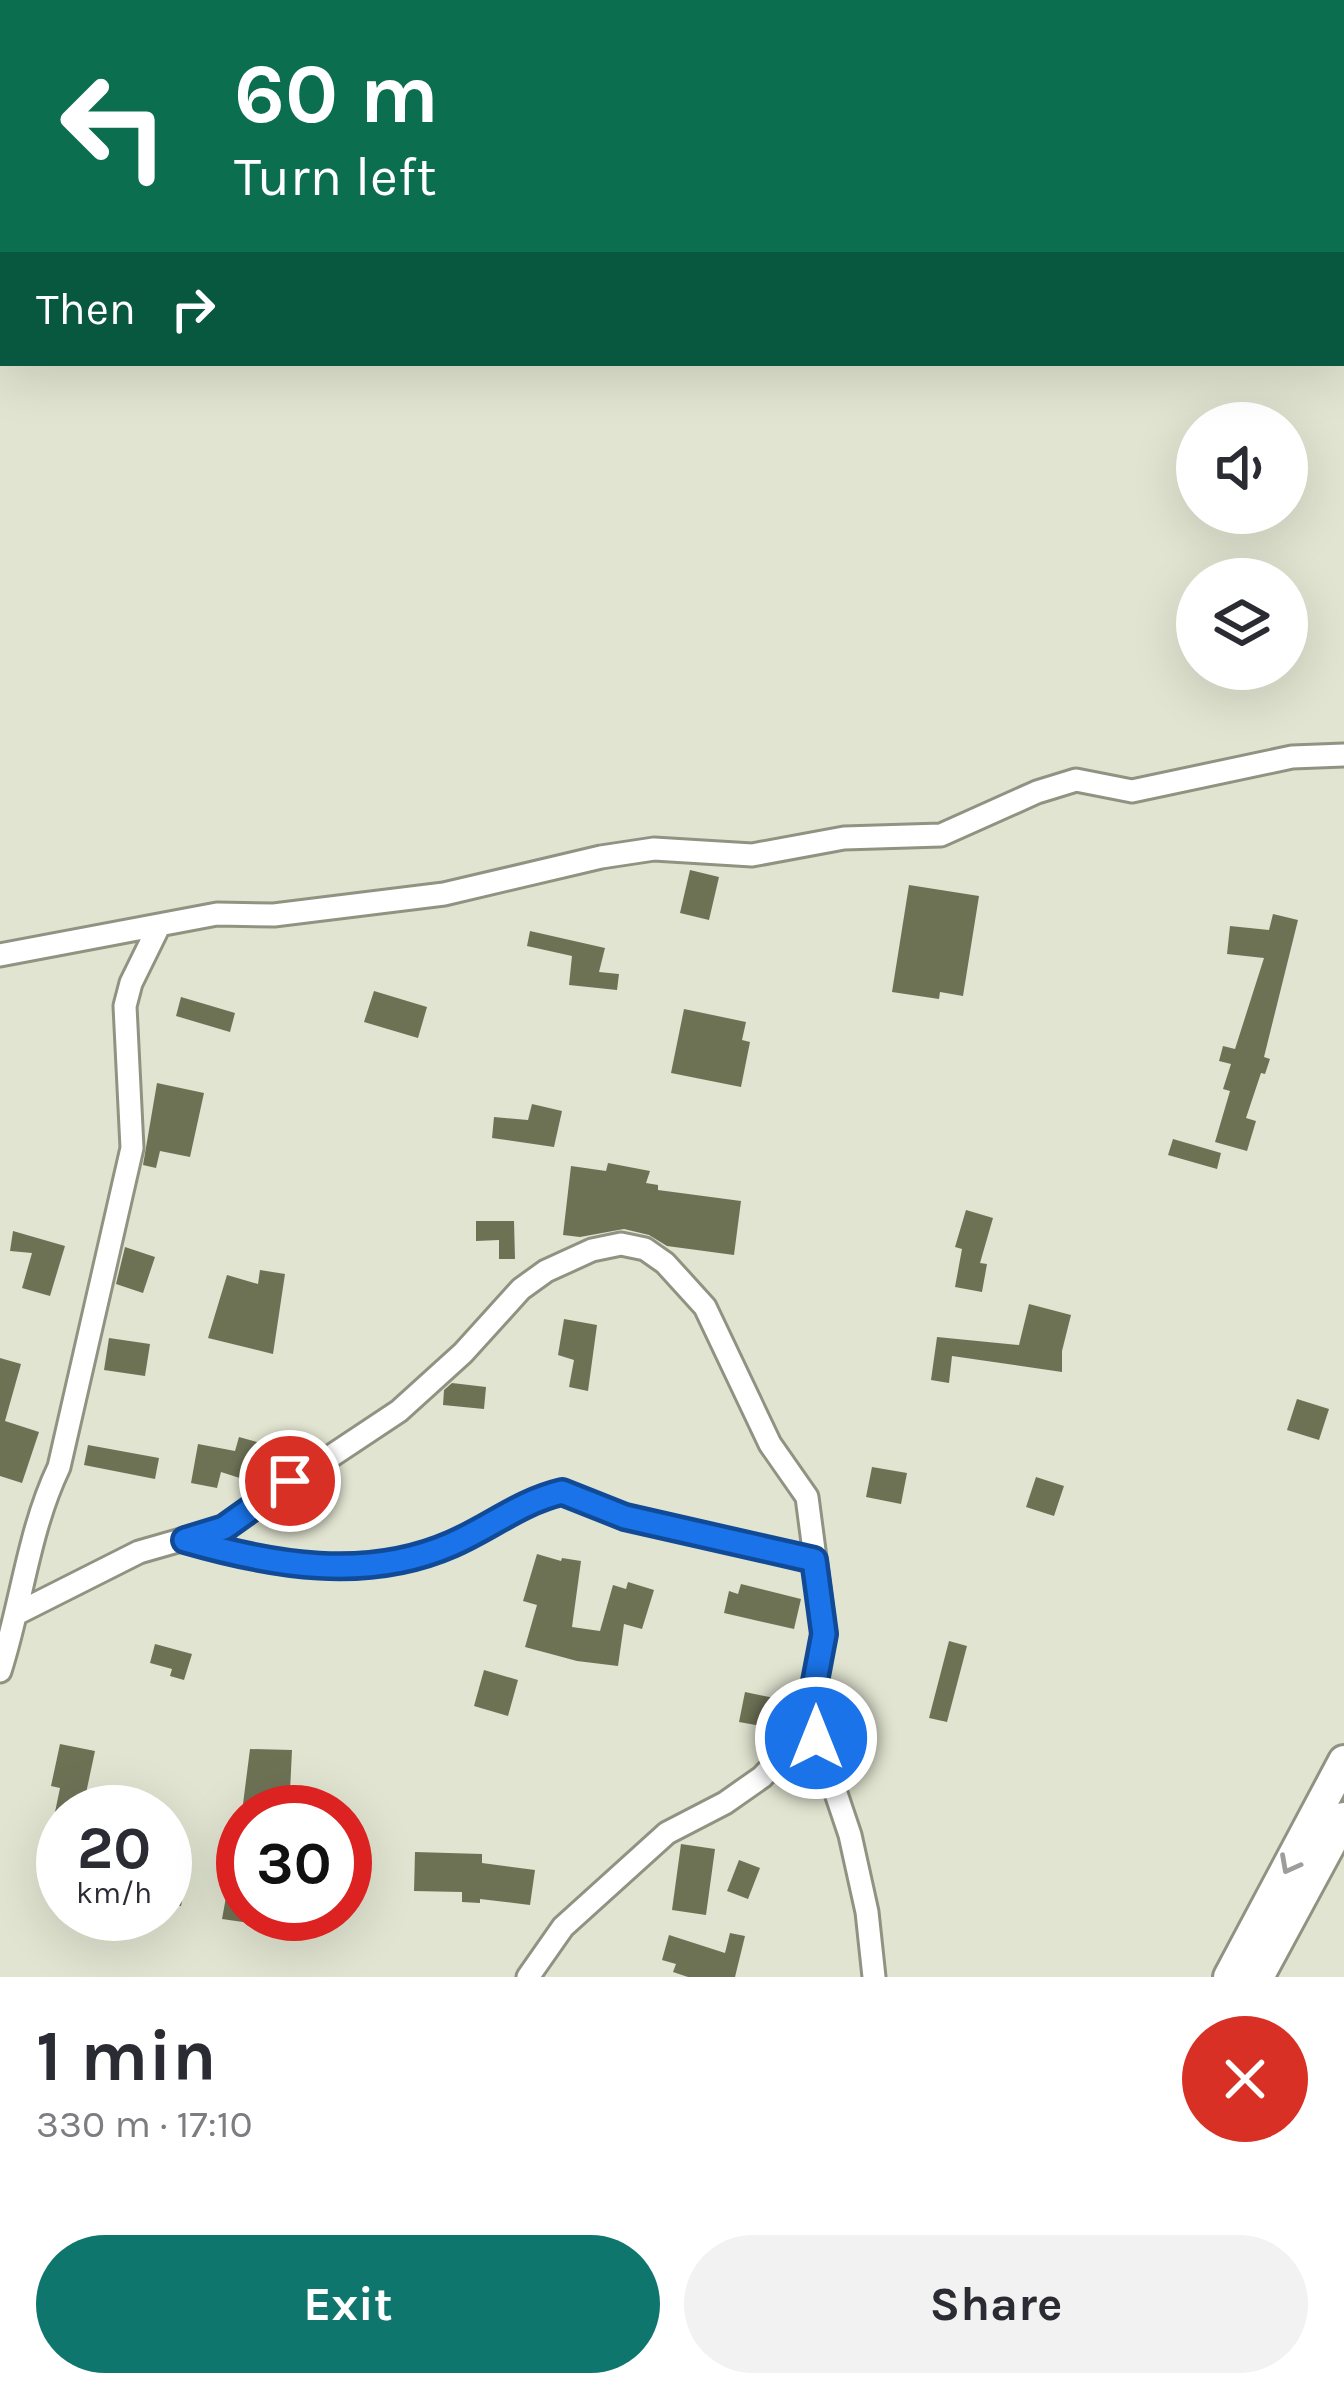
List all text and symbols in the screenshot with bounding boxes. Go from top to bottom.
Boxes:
text: 60 m [234,45,439,143]
icon: left [36,48,192,204]
text: Turn left [234,145,437,209]
icon: right [160,276,226,342]
text: Then [36,283,136,335]
map controls [1176,402,1308,690]
button: sound [1176,402,1308,534]
button: layers [1176,558,1308,690]
pin [239,1430,341,1532]
icon: arrive [257,1448,323,1514]
position arrow [753,1675,879,1801]
speed limit sign: 30 [216,1785,372,1941]
text: 20 [77,1813,151,1883]
one-way arrow [1280,1852,1303,1873]
text: km/h [76,1875,152,1911]
text: 1 min [36,2014,217,2098]
button: close [1182,2016,1308,2142]
text: 330 m · 17:10 [36,2101,253,2147]
button: Exit [36,2235,660,2373]
button: Share [684,2235,1308,2373]

